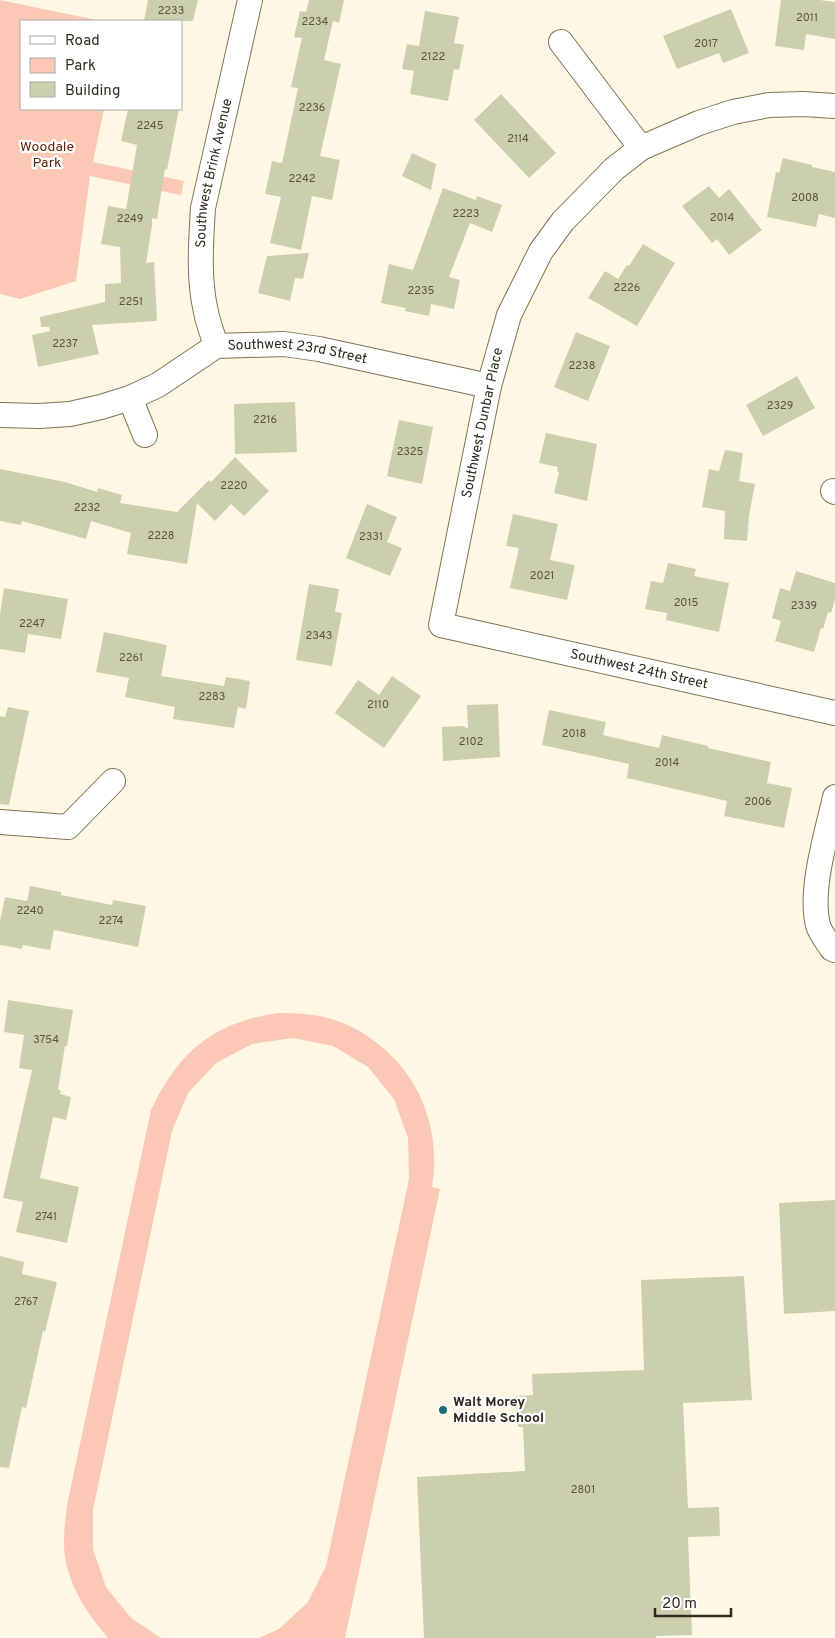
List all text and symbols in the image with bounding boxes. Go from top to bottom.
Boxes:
house number: 2233 [158,4,184,18]
house number: 2011 [796,11,818,25]
house number: 2234 [302,15,329,29]
legend [20,20,182,110]
text: Road [65,32,100,51]
house number: 2017 [694,37,718,51]
house number: 2122 [421,50,445,64]
text: Park [65,57,96,76]
text: Building [65,82,120,101]
street label: Southwest Brink Avenue [192,97,236,248]
house number: 2236 [299,101,325,115]
house number: 2245 [136,119,164,133]
house number: 2114 [507,132,529,146]
park label: Woodale Park [20,139,74,172]
house number: 2242 [289,172,315,186]
house number: 2008 [791,191,819,205]
house number: 2223 [453,207,479,221]
house number: 2014 [710,211,734,225]
house number: 2249 [117,212,143,226]
house number: 2226 [614,281,640,295]
house number: 2235 [408,284,435,298]
house number: 2251 [119,295,143,309]
street label: Southwest 23rd Street [227,335,369,368]
house number: 2237 [52,337,78,351]
street label: Southwest Dunbar Place [459,346,507,500]
house number: 2238 [569,359,595,373]
house number: 2329 [767,399,793,413]
house number: 2216 [253,413,277,427]
house number: 2325 [397,445,424,459]
house number: 2220 [220,479,248,493]
house number: 2232 [74,501,100,515]
house number: 2228 [148,529,174,543]
house number: 2331 [359,530,383,544]
house number: 2021 [530,569,554,583]
house number: 2015 [674,596,699,610]
house number: 2339 [791,599,817,613]
house number: 2247 [19,617,45,631]
house number: 2343 [306,629,332,643]
street label: Southwest 24th Street [569,646,710,693]
house number: 2261 [119,651,143,665]
house number: 2283 [199,690,225,704]
house number: 2110 [367,698,389,712]
house number: 2018 [562,727,586,741]
house number: 2102 [459,735,483,749]
house number: 2014 [655,756,679,770]
house number: 2006 [744,795,772,809]
house number: 2240 [16,904,44,918]
house number: 2274 [99,914,124,928]
house number: 3754 [33,1033,59,1047]
house number: 2741 [35,1210,57,1224]
house number: 2767 [14,1295,38,1309]
place label: Walt Morey Middle School [453,1394,544,1427]
marker: Walt Morey Middle School [437,1404,449,1416]
house number: 2801 [571,1483,595,1497]
scale bar [655,1586,731,1618]
text: 20 m [662,1595,697,1614]

